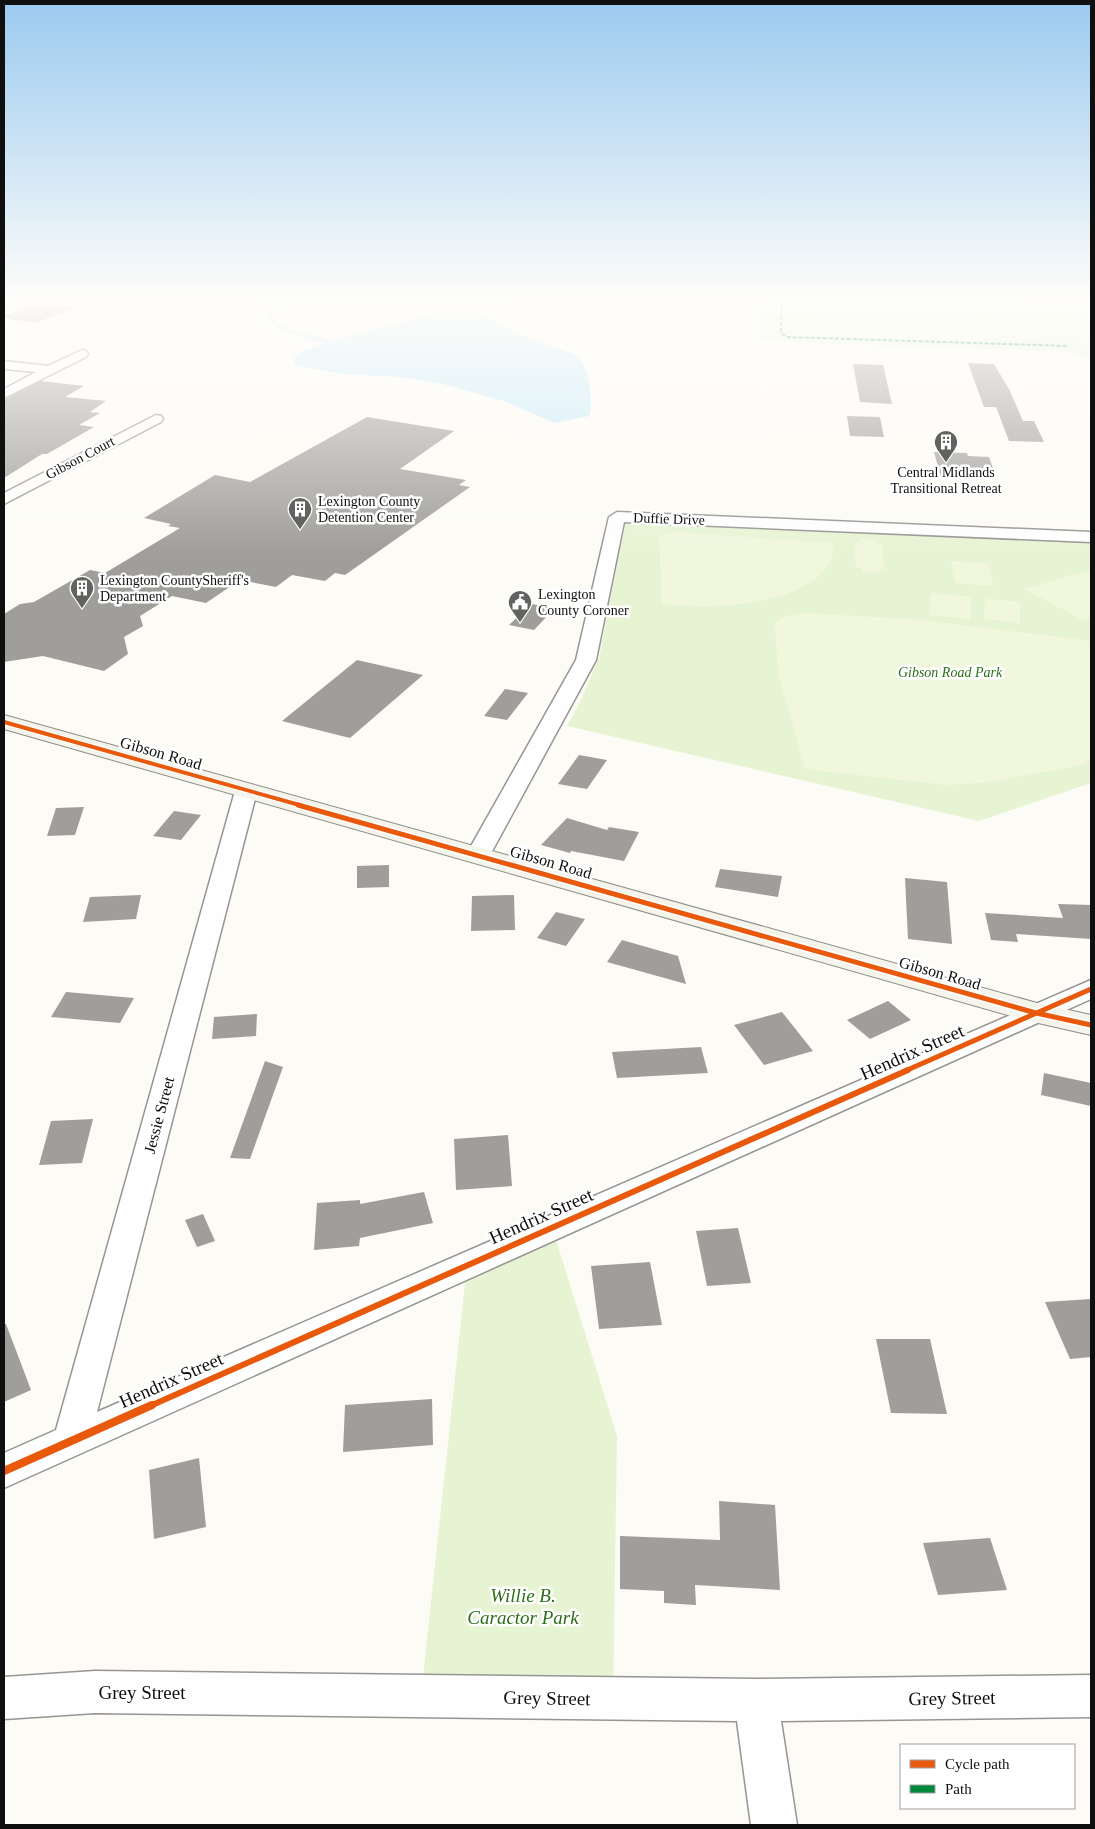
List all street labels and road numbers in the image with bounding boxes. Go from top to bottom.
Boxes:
street label: Gibson Court [43,434,117,482]
street label: Duffie Drive [633,510,705,528]
street label: Gibson Road [118,733,204,773]
street label: Gibson Road [508,842,594,882]
street label: Gibson Road [897,953,983,993]
street label: Hendrix Street [857,1019,968,1084]
street label: Jessie Street [141,1074,178,1155]
street label: Hendrix Street [486,1183,597,1248]
street label: Hendrix Street [116,1347,227,1412]
street label: Grey Street [98,1682,186,1703]
street label: Grey Street [503,1687,591,1709]
street label: Grey Street [908,1687,996,1709]

